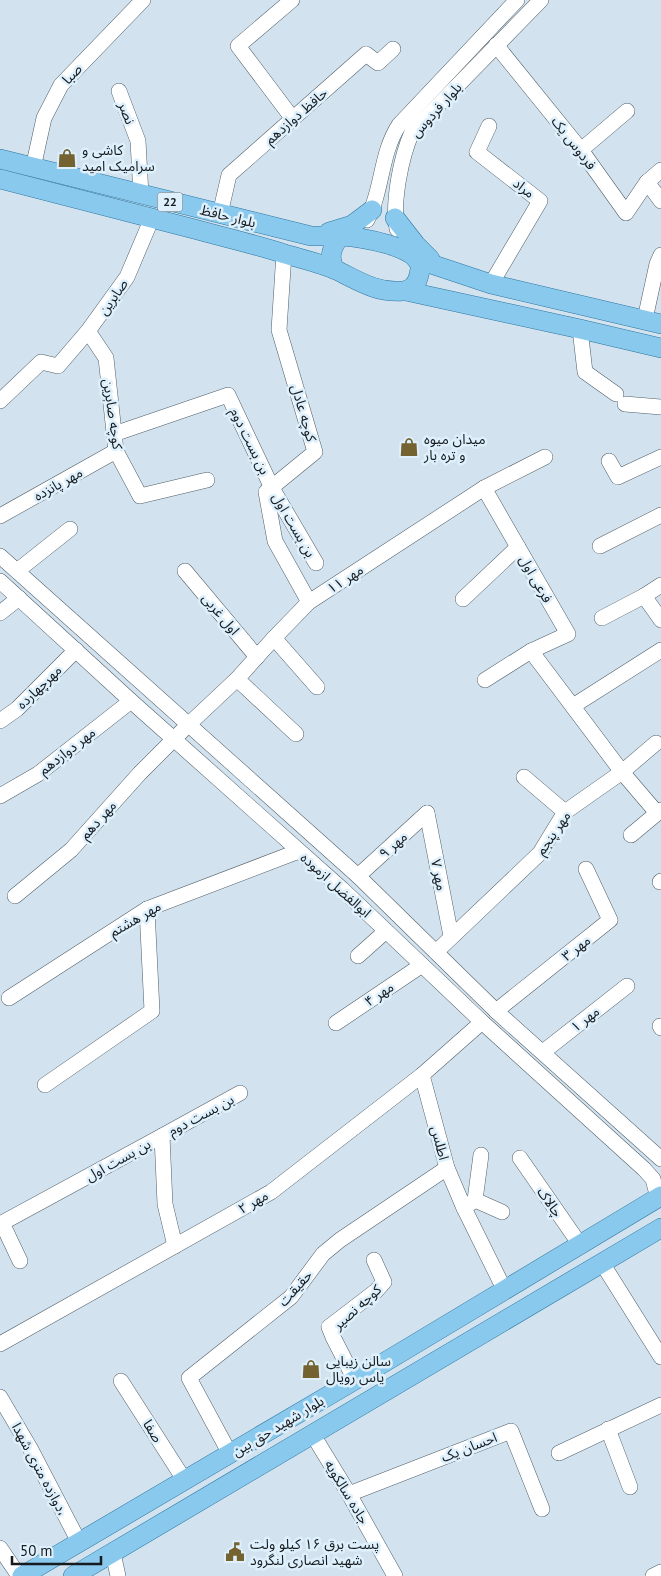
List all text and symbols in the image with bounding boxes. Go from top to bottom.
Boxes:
street label: صبا [58,60,86,88]
street label: بلوار فردوس [407,79,466,141]
street label: حافظ دوازدهم [261,84,332,150]
street label: نصر [114,98,140,127]
street label: فردوس یک [548,113,600,173]
place label: کاشی و سرامیک امید [82,141,155,175]
shop icon: کاشی و سرامیک امید [56,147,78,169]
street label: مراد [510,174,538,202]
road number: 22 [158,192,182,212]
street label: بلوار حافظ [198,200,258,232]
street label: صابرین [94,275,132,319]
street label: کوچه صابرین [98,378,127,451]
street label: کوچه عادل [286,382,321,444]
street label: بن بست دوم [224,405,274,478]
place label: میدان میوه و تره بار [423,430,486,464]
shop icon: میدان میوه و تره بار [398,436,420,458]
street label: مهر پانزده [30,463,86,506]
street label: بن بست اول [268,489,320,561]
street label: فرعی اول [515,552,557,606]
street label: مهر ۱۱ [323,561,367,597]
street label: اول غربی [198,589,244,639]
street label: مهرچهارده [13,661,66,714]
street label: مهر دوازدهم [35,723,100,780]
street label: مهر دهم [76,797,122,845]
street label: مهر پنجم [531,808,576,860]
street label: مهر ۹ [375,828,411,862]
street label: ابوالفضل ازموده [297,849,375,921]
street label: مهر ۷ [427,858,451,892]
street label: مهر هشتم [106,897,165,943]
street label: مهر ۳ [558,931,594,965]
street label: مهر ۴ [361,978,397,1010]
street label: مهر ۱ [567,1002,603,1036]
street label: بن بست دوم [165,1090,238,1142]
street label: اطلس [427,1124,453,1162]
street label: بن بست اول [82,1135,154,1185]
street label: چالاک [532,1183,567,1221]
street label: مهر ۲ [235,1186,271,1218]
street label: حقیقت [274,1266,316,1310]
street label: کوچه نصیر [328,1280,386,1335]
place label: سالن زیبایی یاس رویال [326,1352,391,1386]
shop icon: سالن زیبایی یاس رویال [300,1358,322,1380]
street label: بلوار شهید حق بین [229,1391,328,1461]
street label: صفا [139,1416,167,1446]
street label: دوازده متری شهدا، [8,1419,72,1519]
street label: احسان یک [438,1428,500,1466]
street label: جاده سالکویه [321,1457,373,1527]
scale bar [12,1534,101,1566]
place label: پست برق ۱۶ کیلو ولت شهید انصاری لنگرود [250,1535,379,1569]
text: 50 m [20,1541,53,1560]
public building icon: پست برق ۱۶ کیلو ولت شهید انصاری لنگرود [224,1541,246,1563]

